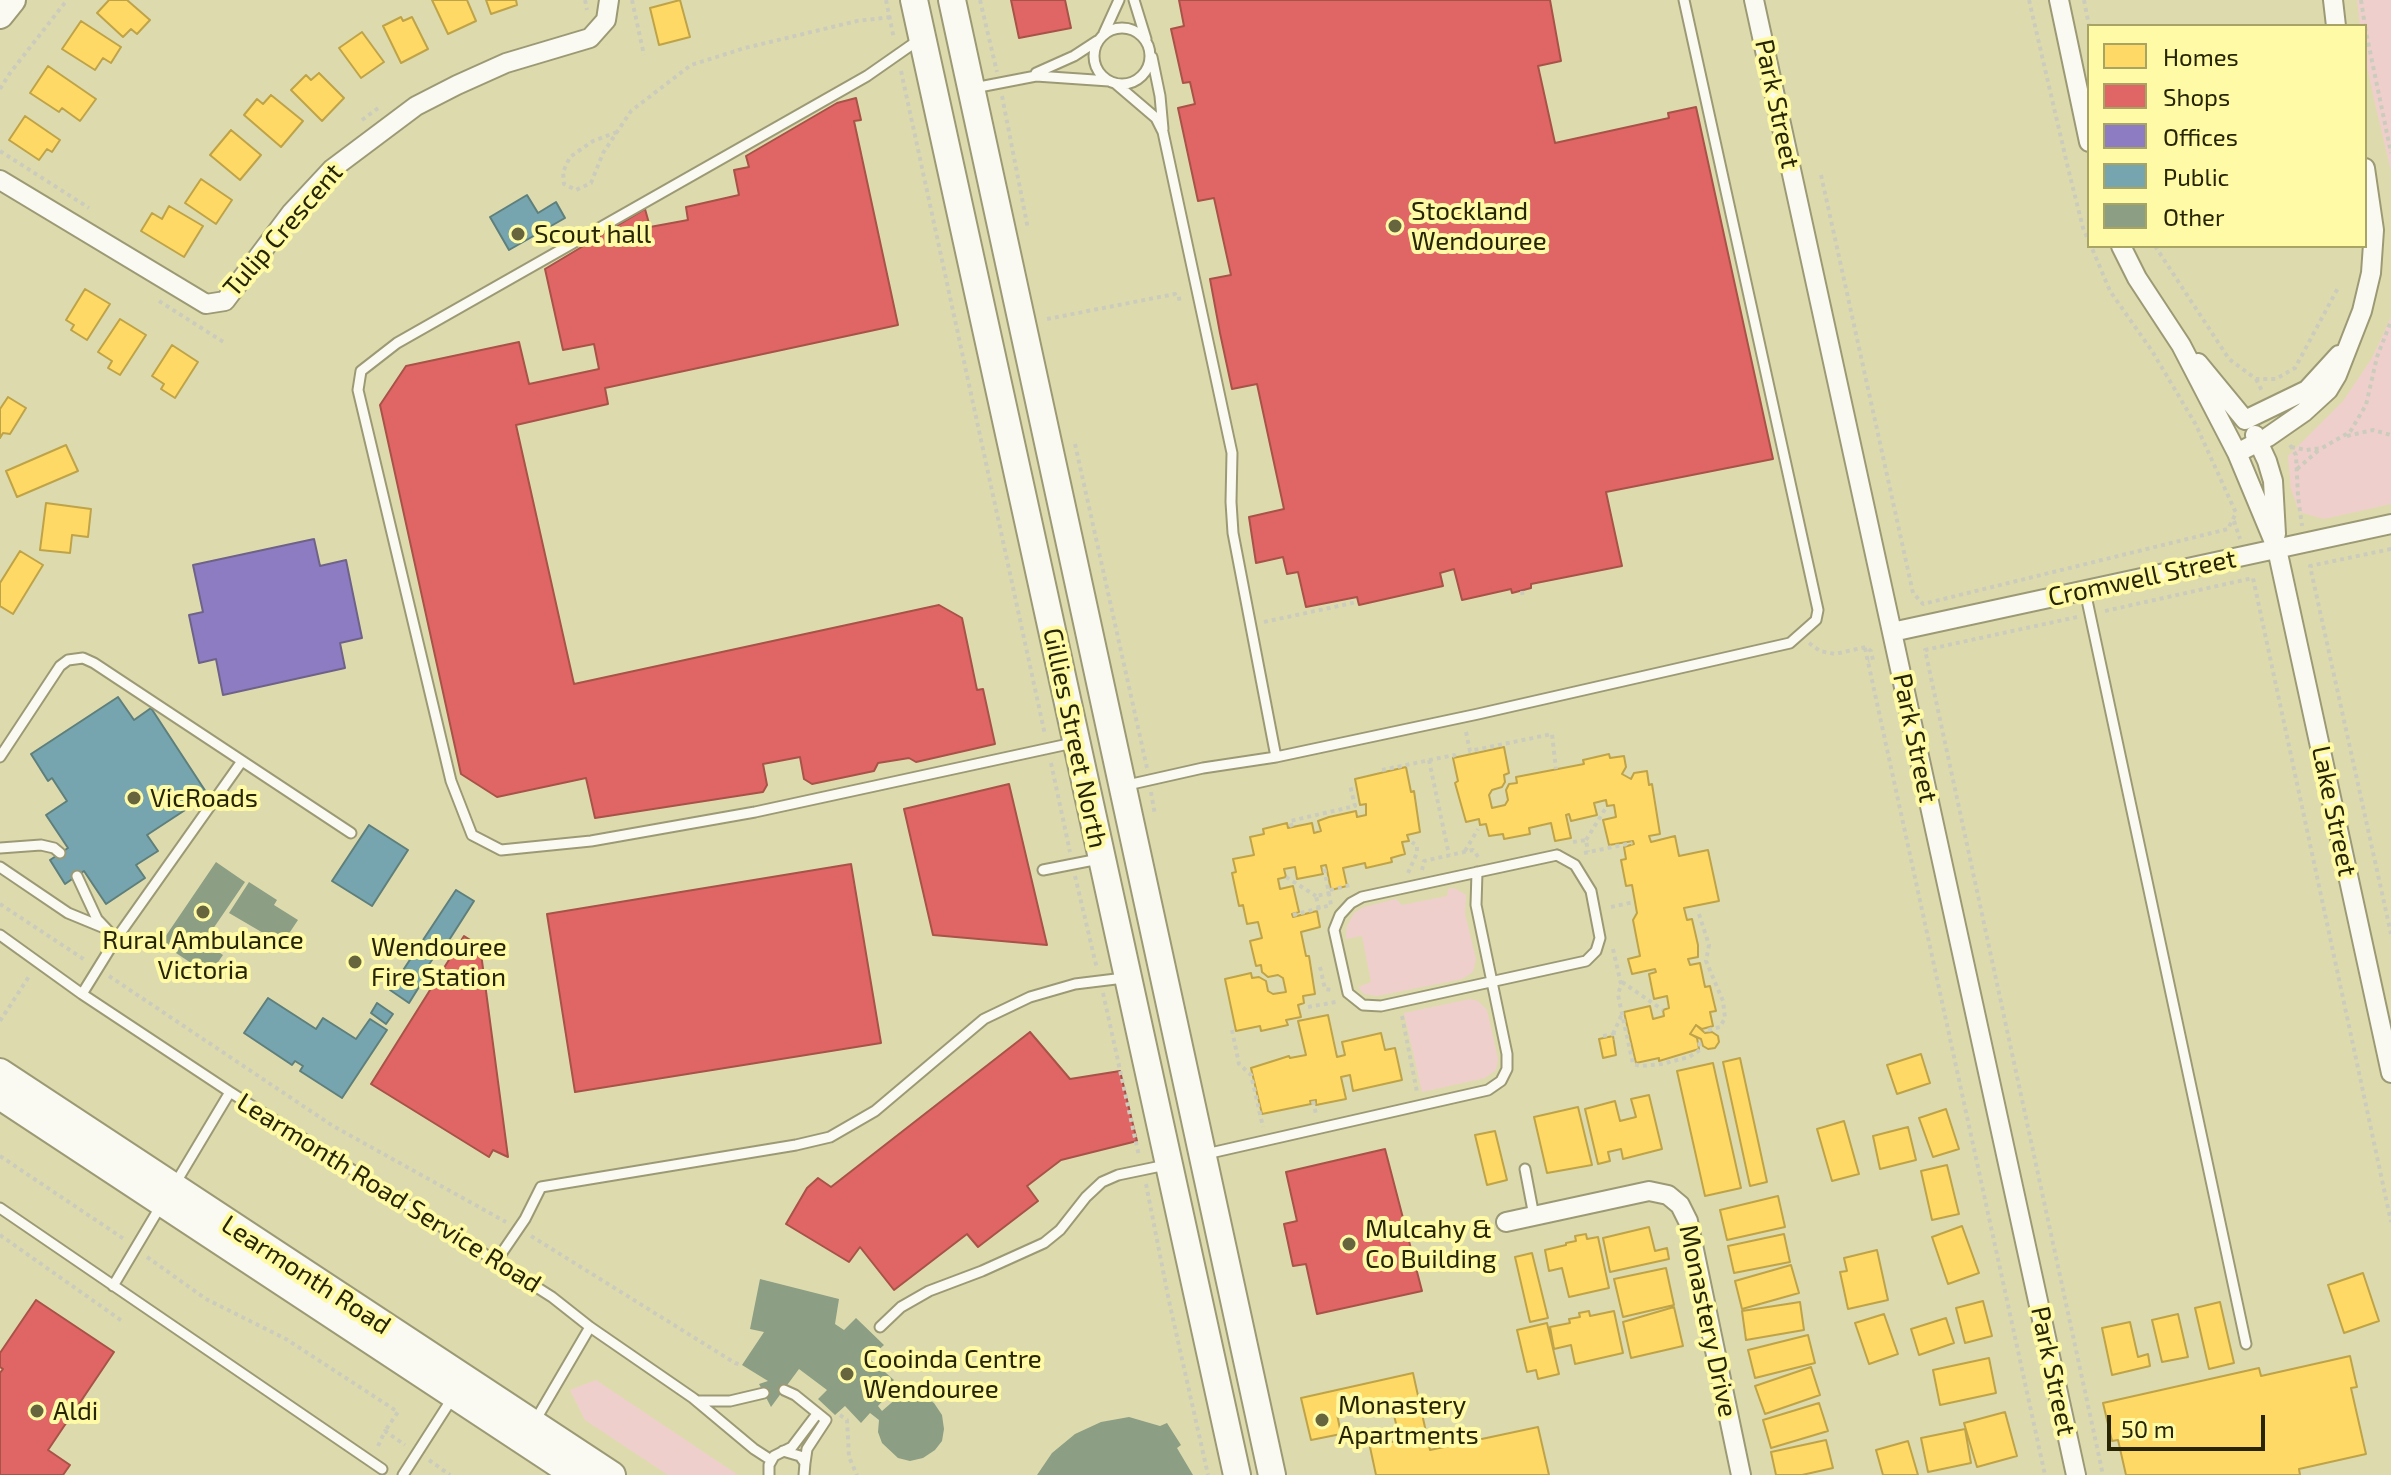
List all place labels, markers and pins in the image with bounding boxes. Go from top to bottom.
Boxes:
place label: Stockland Wendouree [1411,195,1547,256]
marker: Stockland Wendouree [1386,217,1404,235]
place label: Scout hall [534,218,651,250]
marker: Scout hall [509,225,527,243]
place label: VicRoads [150,782,258,814]
marker: VicRoads [125,789,143,807]
marker: Rural Ambulance Victoria [194,903,212,921]
place label: Rural Ambulance Victoria [102,924,304,986]
place label: Wendouree Fire Station [371,931,507,992]
marker: Wendouree Fire Station [346,953,364,971]
place label: Mulcahy & Co Building [1365,1213,1496,1274]
marker: Mulcahy & Co Building [1340,1235,1358,1253]
place label: Cooinda Centre Wendouree [863,1343,1042,1404]
marker: Cooinda Centre Wendouree [838,1365,856,1383]
place label: Monastery Apartments [1338,1389,1479,1450]
place label: Aldi [53,1395,98,1427]
marker: Aldi [28,1402,46,1420]
marker: Monastery Apartments [1313,1411,1331,1429]

